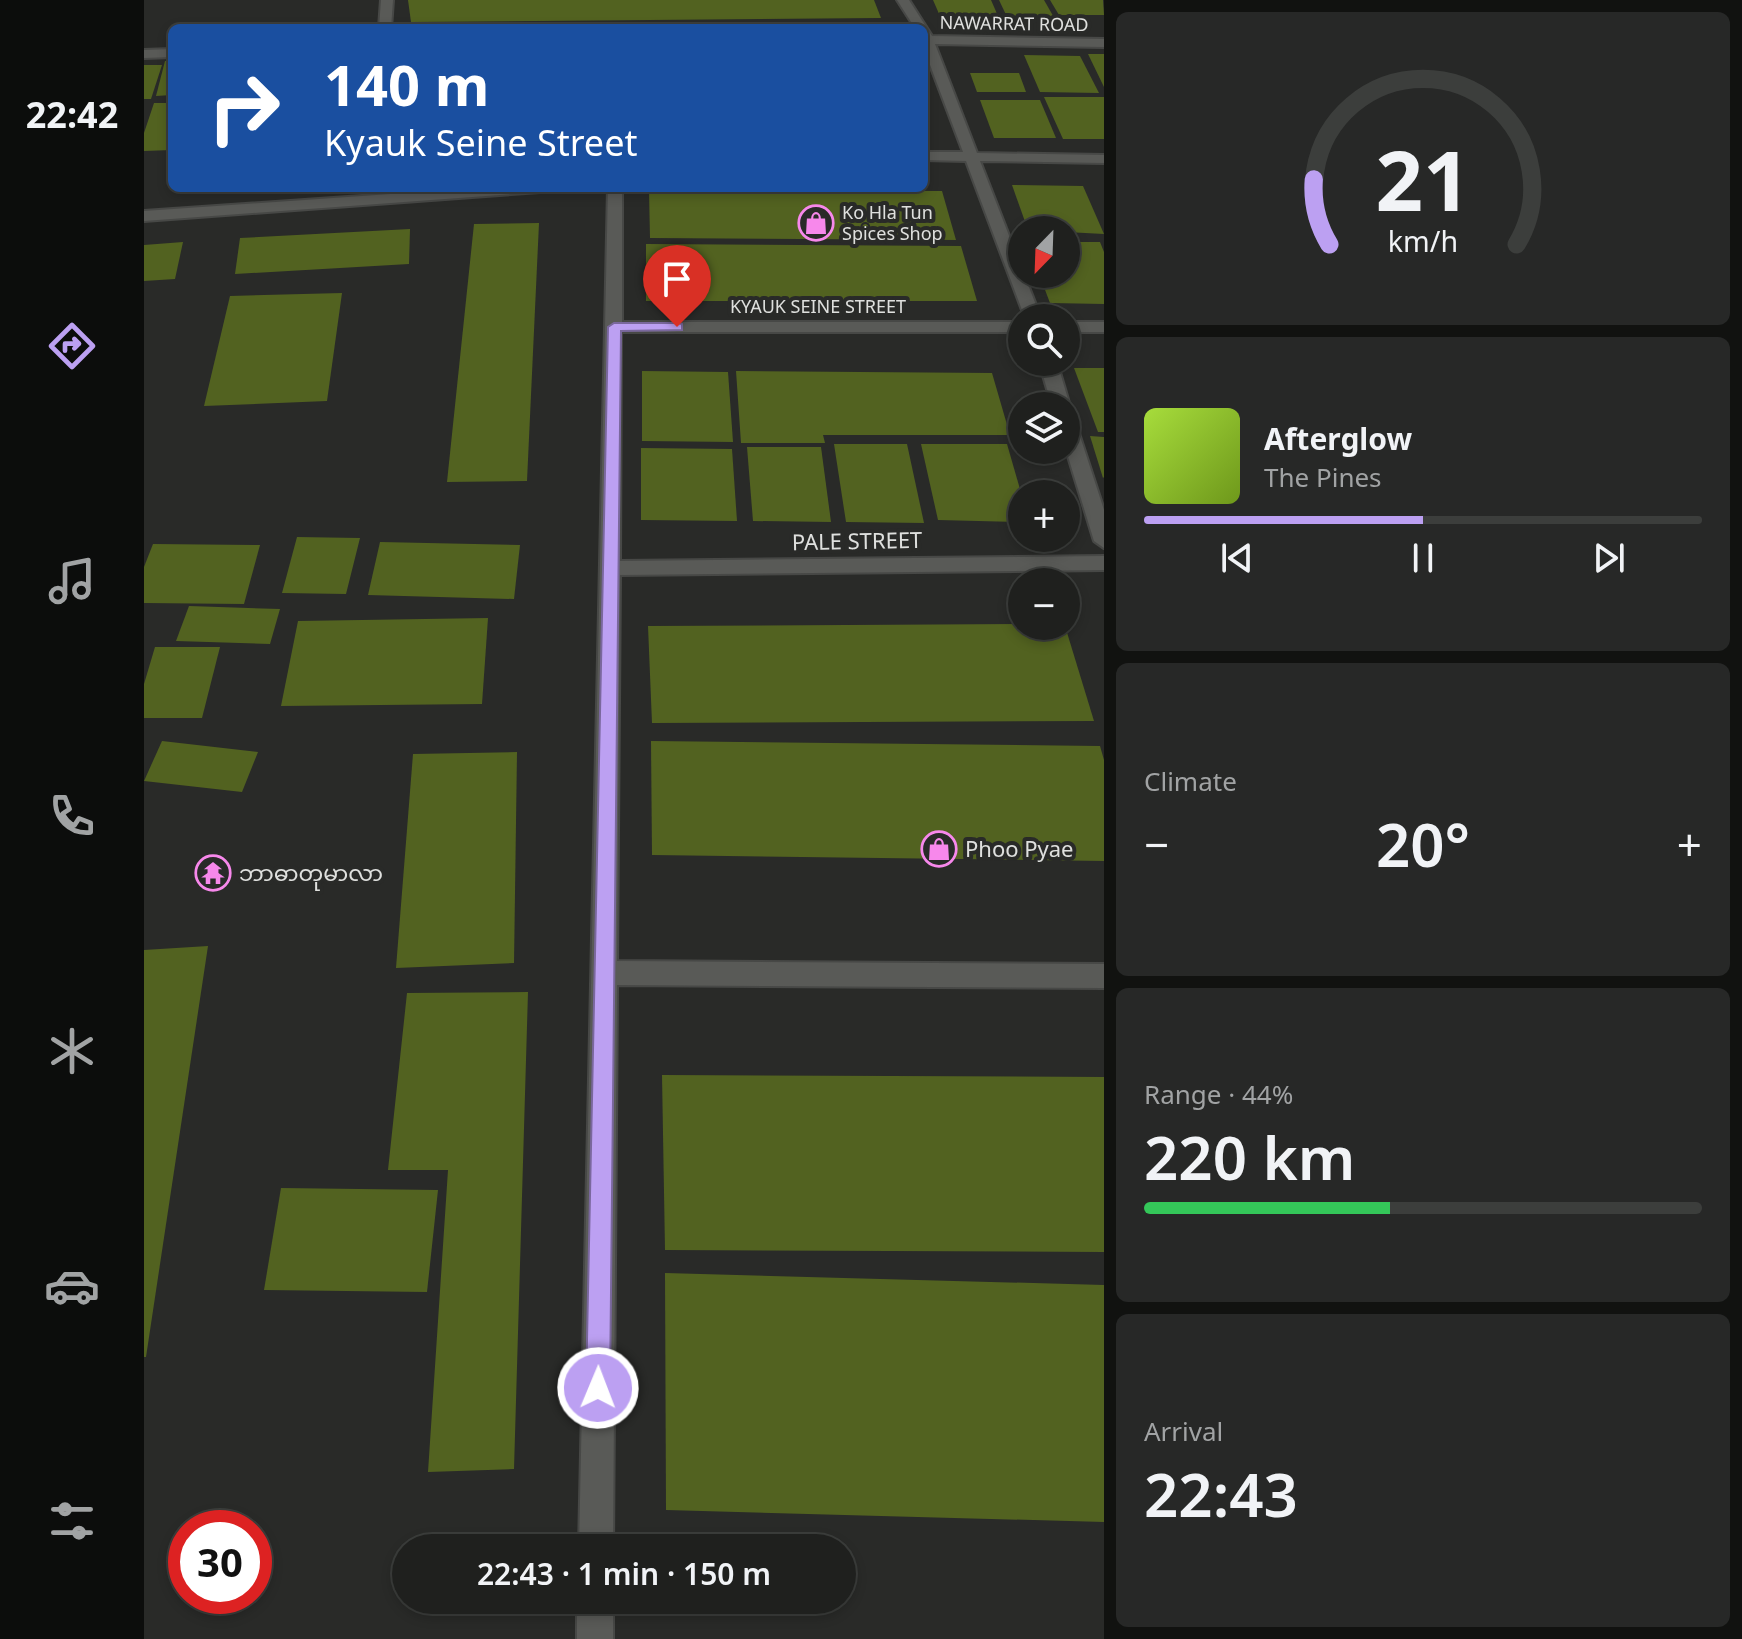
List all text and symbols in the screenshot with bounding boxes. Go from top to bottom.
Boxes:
street label: NAWARRAT ROAD [939,10,1089,36]
text: 140 m [324,46,489,122]
icon: right [192,56,296,160]
text: 22:42 [26,90,118,139]
text: Kyauk Seine Street [324,118,637,167]
text: 21 [1375,121,1471,234]
place label: Ko Hla Tun Spices Shop [842,200,943,245]
shop icon: Ko Hla Tun Spices Shop [797,204,835,242]
north arrow [1008,216,1080,288]
map controls [1008,216,1080,640]
text: km/h [1388,221,1458,260]
pin [643,245,711,327]
icon: arrive [655,257,699,301]
street label: KYAUK SEINE STREET [730,294,906,318]
button: search [1008,304,1080,376]
icon: directions [44,318,100,374]
button: layers [1008,392,1080,464]
text: Afterglow [1264,418,1412,459]
text: The Pines [1264,459,1382,495]
button: + [1008,480,1080,552]
street label: PALE STREET [792,524,922,556]
icon: previous [1215,536,1259,580]
icon: pause [1401,536,1445,580]
icon: next [1587,536,1631,580]
icon: music [44,553,100,609]
button: − [1008,568,1080,640]
text: Climate [1144,763,1237,799]
icon: phone [44,788,100,844]
text: 20° [1376,803,1470,885]
text: − [1144,814,1169,874]
text: + [1677,814,1702,874]
shop icon: Phoo Pyae [920,830,958,868]
place label: Phoo Pyae [965,833,1074,863]
temple icon: ဘာဓာတုမာလာ [194,854,232,892]
place label: ဘာဓာတုမာလာ [239,857,383,891]
icon: climate [44,1023,100,1079]
text: Range · 44% [1144,1076,1293,1112]
text: 220 km [1144,1116,1355,1198]
icon: car [44,1258,100,1314]
position arrow [556,1346,640,1430]
text: Arrival [1144,1413,1223,1449]
text: 22:43 [1144,1453,1298,1535]
icon: filters [44,1493,100,1549]
speed limit sign: 30 [168,1510,272,1614]
text: 22:43 · 1 min · 150 m [477,1553,771,1594]

